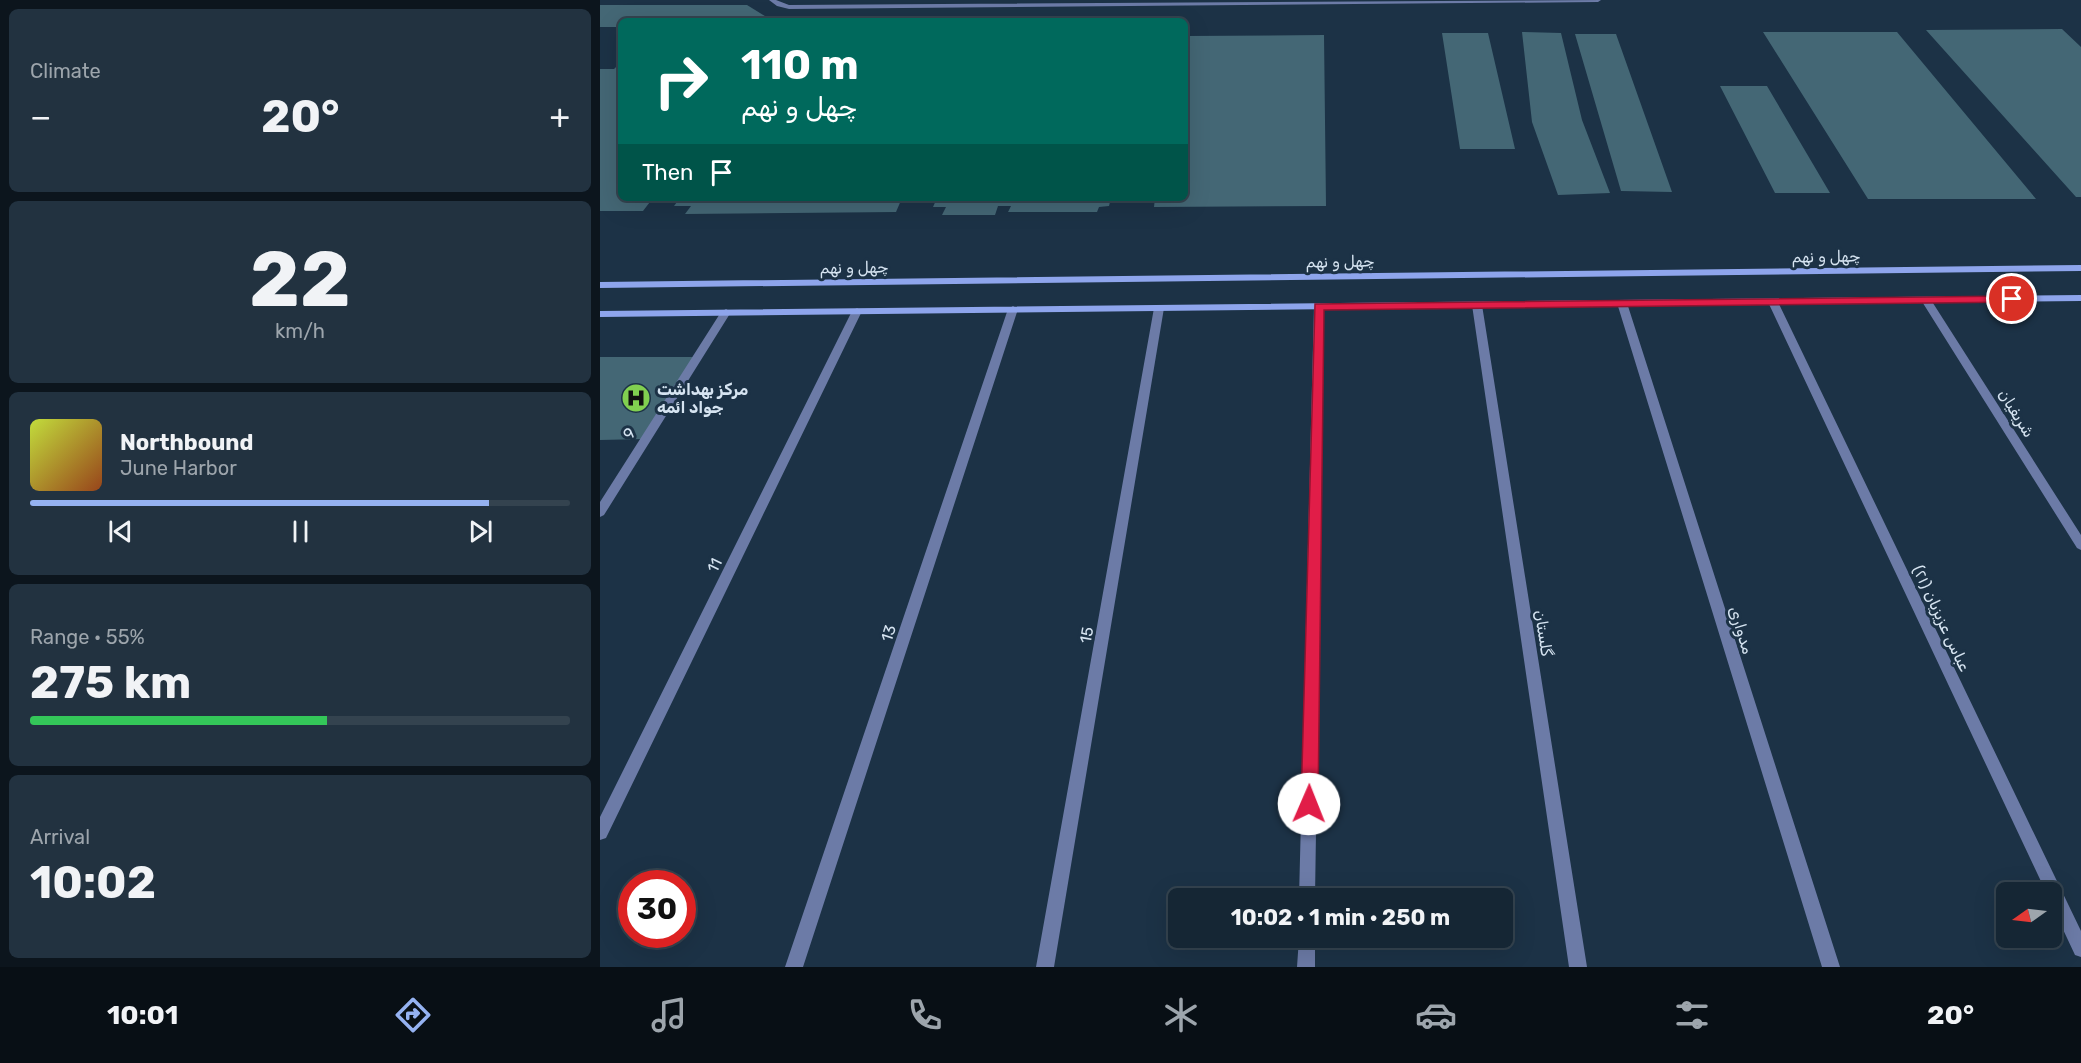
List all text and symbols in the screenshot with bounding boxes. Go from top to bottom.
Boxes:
text: 110 m [741,40,859,90]
icon: right [642,42,720,120]
text: Climate [30,59,101,83]
text: 20° [261,90,340,143]
text: چهل و نهم [741,91,857,123]
text: − [30,97,51,136]
text: + [549,97,570,136]
icon: arrive [705,156,738,189]
text: Then [642,159,693,186]
text: 22 [249,233,351,326]
street label: چهل و نهم [1791,246,1861,268]
street label: چهل و نهم [1305,251,1375,273]
street label: چهل و نهم [819,257,889,279]
pin [1986,273,2037,324]
icon: arrive [1995,282,2028,315]
text: km/h [275,319,325,343]
place label: مرکز بهداشت جواد ائمه [657,380,748,417]
hospital icon: مرکز بهداشت جواد ائمه [620,382,652,414]
street label: شریفیان [1994,386,2039,441]
street label: 9 [619,424,640,442]
text: Northbound [120,429,253,456]
text: June Harbor [120,456,237,480]
icon: previous [104,515,137,548]
icon: pause [284,515,317,548]
icon: next [464,515,497,548]
street label: 11 [703,555,726,576]
street label: عباس عزیزیان (۲۱) [1908,562,1975,675]
street label: مدواری [1724,604,1758,657]
street label: گلستان [1530,609,1557,658]
street label: 13 [877,622,900,644]
text: Range · 55% [30,625,145,649]
street label: 15 [1076,625,1097,645]
text: 275 km [30,656,191,709]
position arrow [1277,772,1341,836]
text: Arrival [30,825,90,849]
text: 10:02 [30,856,156,909]
speed limit sign: 30 [618,870,696,948]
north arrow [1996,882,2062,948]
map controls [1996,882,2062,948]
text: 10:02 · 1 min · 250 m [1231,904,1450,931]
icon: directions [392,994,434,1036]
icon: music [648,994,690,1036]
icon: phone [904,994,946,1036]
icon: climate [1160,994,1202,1036]
icon: car [1415,994,1457,1036]
icon: filters [1671,994,1713,1036]
text: 10:01 [107,999,178,1031]
text: 20° [1927,999,1974,1031]

